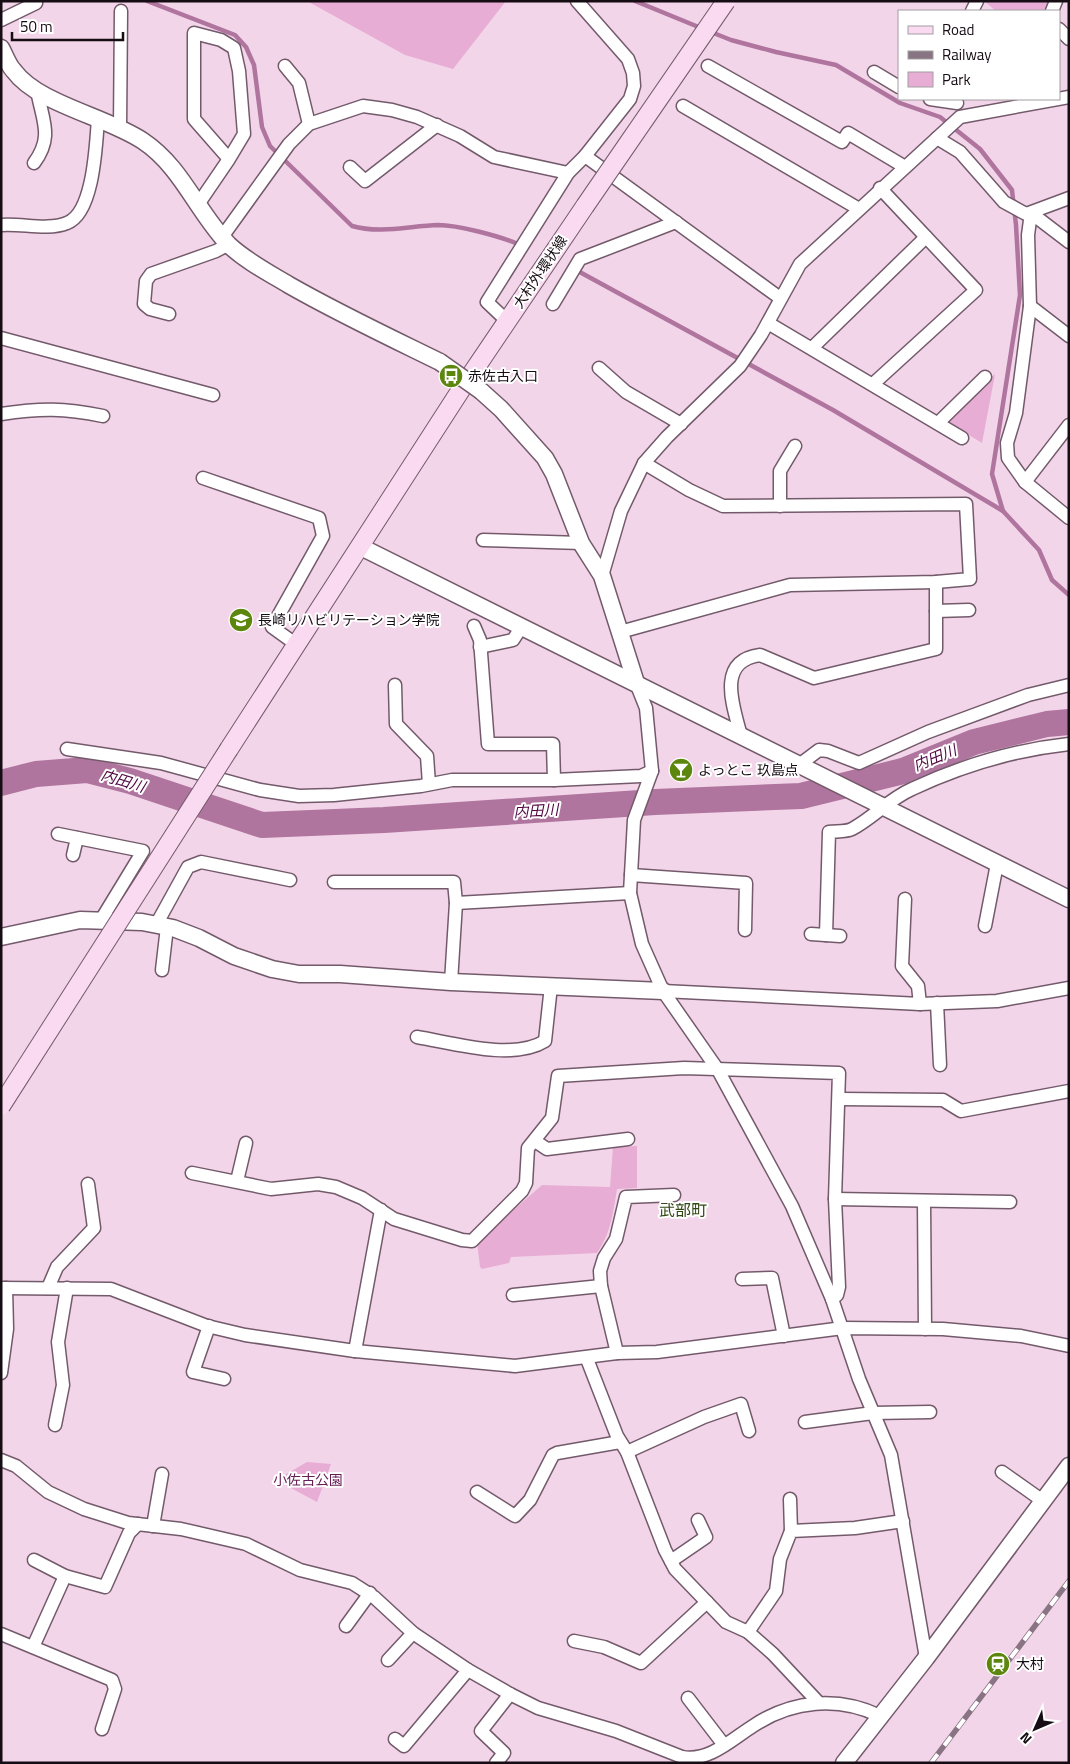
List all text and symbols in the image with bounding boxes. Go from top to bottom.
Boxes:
scale bar [12,10,124,42]
legend [898,10,1060,100]
text: 50 m [20,15,53,38]
text: Road [942,18,974,41]
text: Railway [942,43,992,66]
text: Park [942,68,971,91]
street label: 大村外環状線 [507,231,572,312]
bus stop icon: 赤佐古入口 [438,363,464,389]
place label: 赤佐古入口 [468,365,538,386]
school or university icon: 長崎リハビリテーション学院 [228,607,254,633]
place label: 長崎リハビリテーション学院 [258,609,440,630]
water label: 内田川 [910,738,962,777]
bar icon: よっとこ 玖島点 [668,757,694,783]
place label: よっとこ 玖島点 [698,759,799,780]
water label: 内田川 [98,763,150,799]
water label: 内田川 [513,798,561,823]
district label: 武部町 [659,1198,707,1222]
park label: 小佐古公園 [273,1469,343,1490]
station icon: 大村 [985,1651,1011,1677]
place label: 大村 [1016,1653,1044,1674]
north arrow [1010,1704,1060,1754]
text: N [1015,1728,1036,1749]

